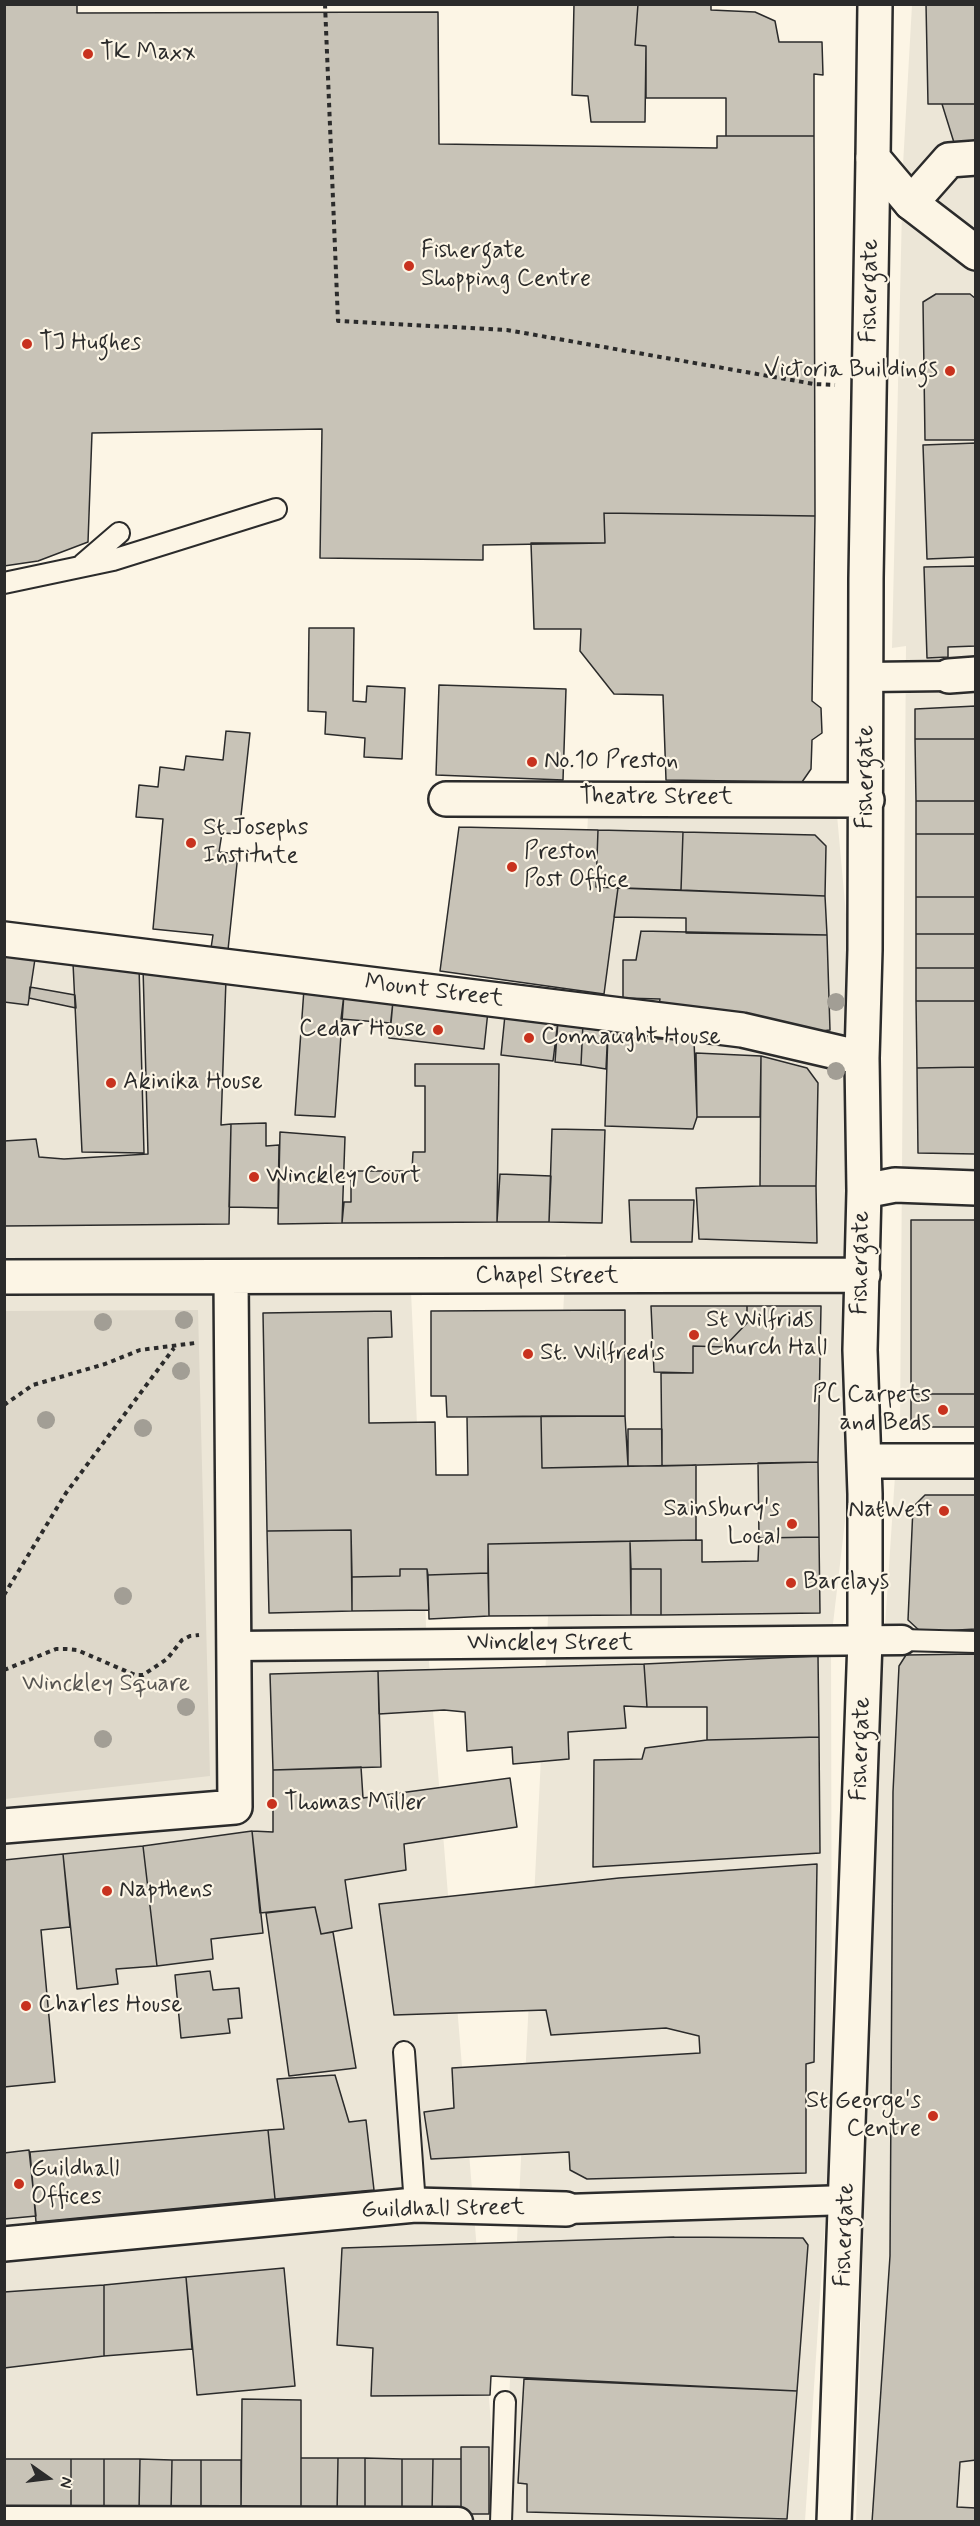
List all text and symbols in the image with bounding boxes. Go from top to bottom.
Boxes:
place label: TK Maxx [100,40,195,68]
marker: TK Maxx [81,47,95,61]
place label: Fishergate Shopping Centre [421,238,591,294]
street label: Fishergate [856,239,886,343]
marker: Fishergate Shopping Centre [402,259,416,273]
place label: TJ Hughes [39,330,141,358]
marker: TJ Hughes [20,337,34,351]
place label: Victoria Buildings [764,357,938,385]
marker: Victoria Buildings [943,364,957,378]
street label: Fishergate [853,725,881,829]
place label: No.10 Preston [544,748,678,776]
marker: No.10 Preston [525,755,539,769]
street label: Theatre Street [579,784,733,812]
place label: St Josephs Institute [203,815,308,871]
marker: St Josephs Institute [184,836,198,850]
place label: Preston Post Office [524,839,629,895]
marker: Preston Post Office [505,860,519,874]
street label: Mount Street [363,969,505,1015]
place label: Cedar House [299,1016,426,1044]
marker: Cedar House [431,1023,445,1037]
place label: Connaught House [541,1024,721,1052]
marker: Connaught House [522,1031,536,1045]
place label: Akinika House [123,1069,263,1097]
marker: Akinika House [104,1076,118,1090]
place label: Winckley Court [266,1163,421,1191]
marker: Winckley Court [247,1170,261,1184]
street label: Fishergate [847,1211,877,1315]
street label: Chapel Street [475,1263,619,1291]
place label: St Wilfrids Church Hall [706,1307,827,1363]
marker: St Wilfrids Church Hall [687,1328,701,1342]
place label: St. Wilfred's [540,1340,665,1368]
marker: St. Wilfred's [521,1347,535,1361]
place label: PC Carpets and Beds [812,1382,931,1438]
marker: PC Carpets and Beds [936,1403,950,1417]
place label: Sainsbury's Local [663,1496,780,1552]
place label: NatWest [848,1497,932,1525]
marker: NatWest [937,1504,951,1518]
marker: Sainsbury's Local [785,1517,799,1531]
place label: Barclays [803,1569,889,1597]
marker: Barclays [784,1576,798,1590]
street label: Winckley Street [467,1630,633,1658]
park label: Winckley Square [22,1671,190,1699]
street label: Fishergate [846,1696,878,1802]
place label: Thomas Miller [284,1790,426,1818]
marker: Thomas Miller [265,1797,279,1811]
place label: Napthens [119,1877,213,1905]
marker: Napthens [100,1884,114,1898]
place label: Charles House [38,1992,183,2020]
marker: Charles House [19,1999,33,2013]
place label: St George's Centre [806,2088,921,2144]
marker: St George's Centre [926,2109,940,2123]
place label: Guildhall Offices [31,2156,119,2212]
marker: Guildhall Offices [12,2177,26,2191]
street label: Fishergate [830,2182,862,2288]
street label: Guildhall Street [361,2194,525,2226]
north arrow [18,2448,78,2508]
text: N [54,2475,77,2490]

